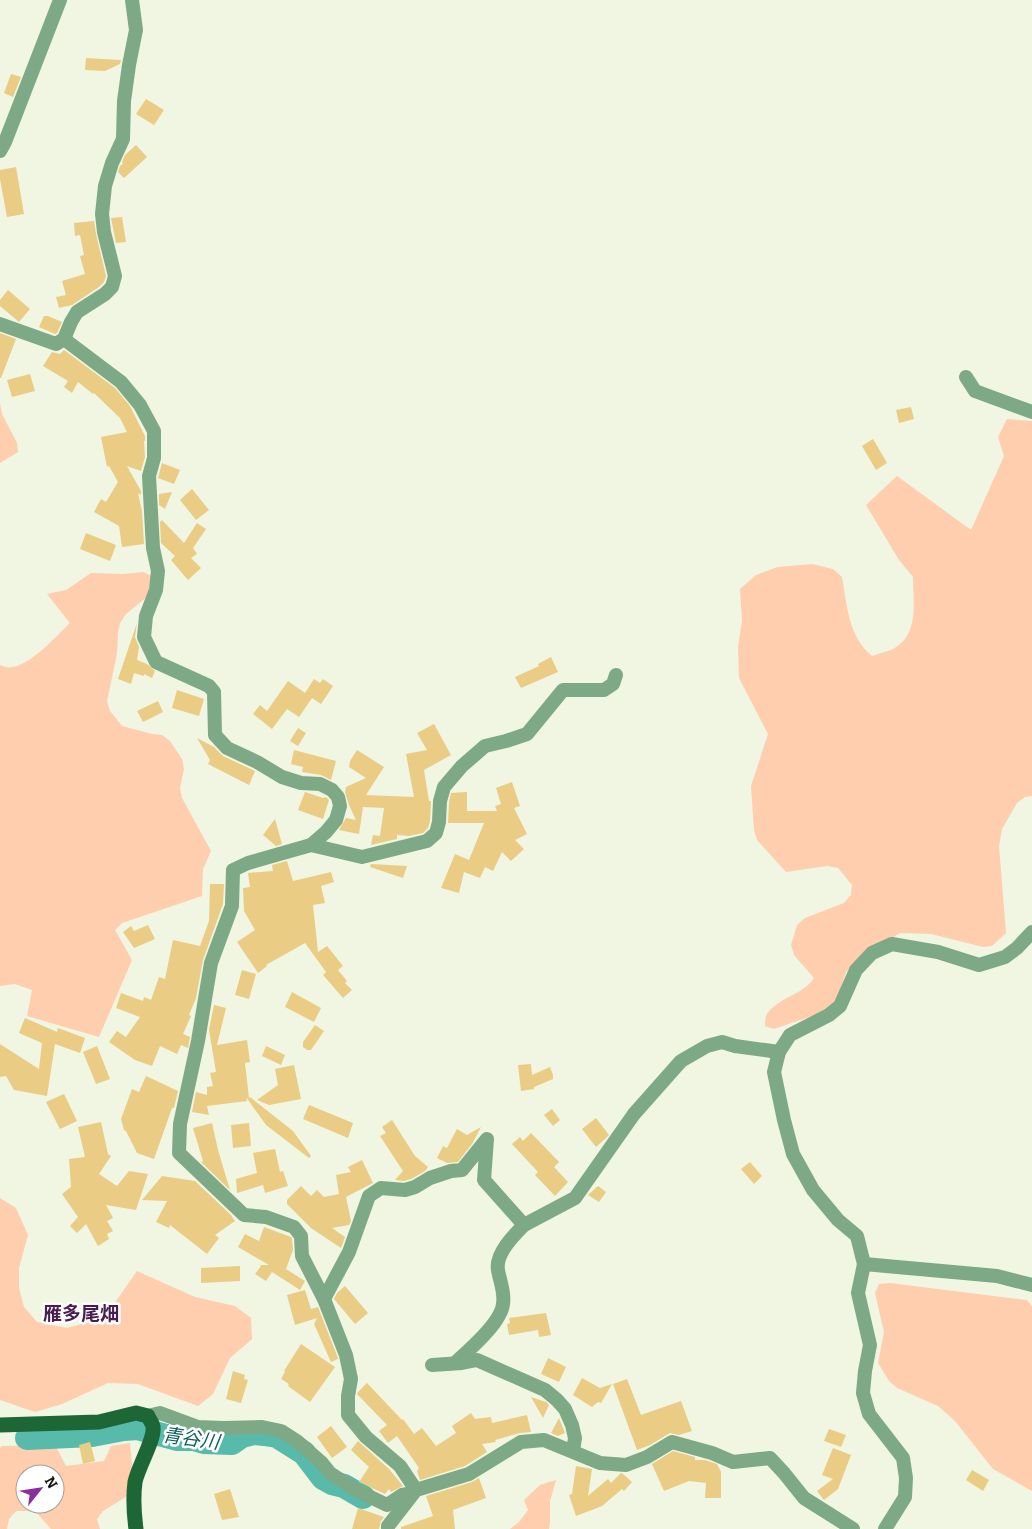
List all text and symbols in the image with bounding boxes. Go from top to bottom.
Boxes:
district label: 雁多尾畑 [43,1302,119,1325]
water label: 青谷川 [161,1423,223,1454]
north arrow [15,1464,65,1514]
text: N [41,1474,61,1492]

